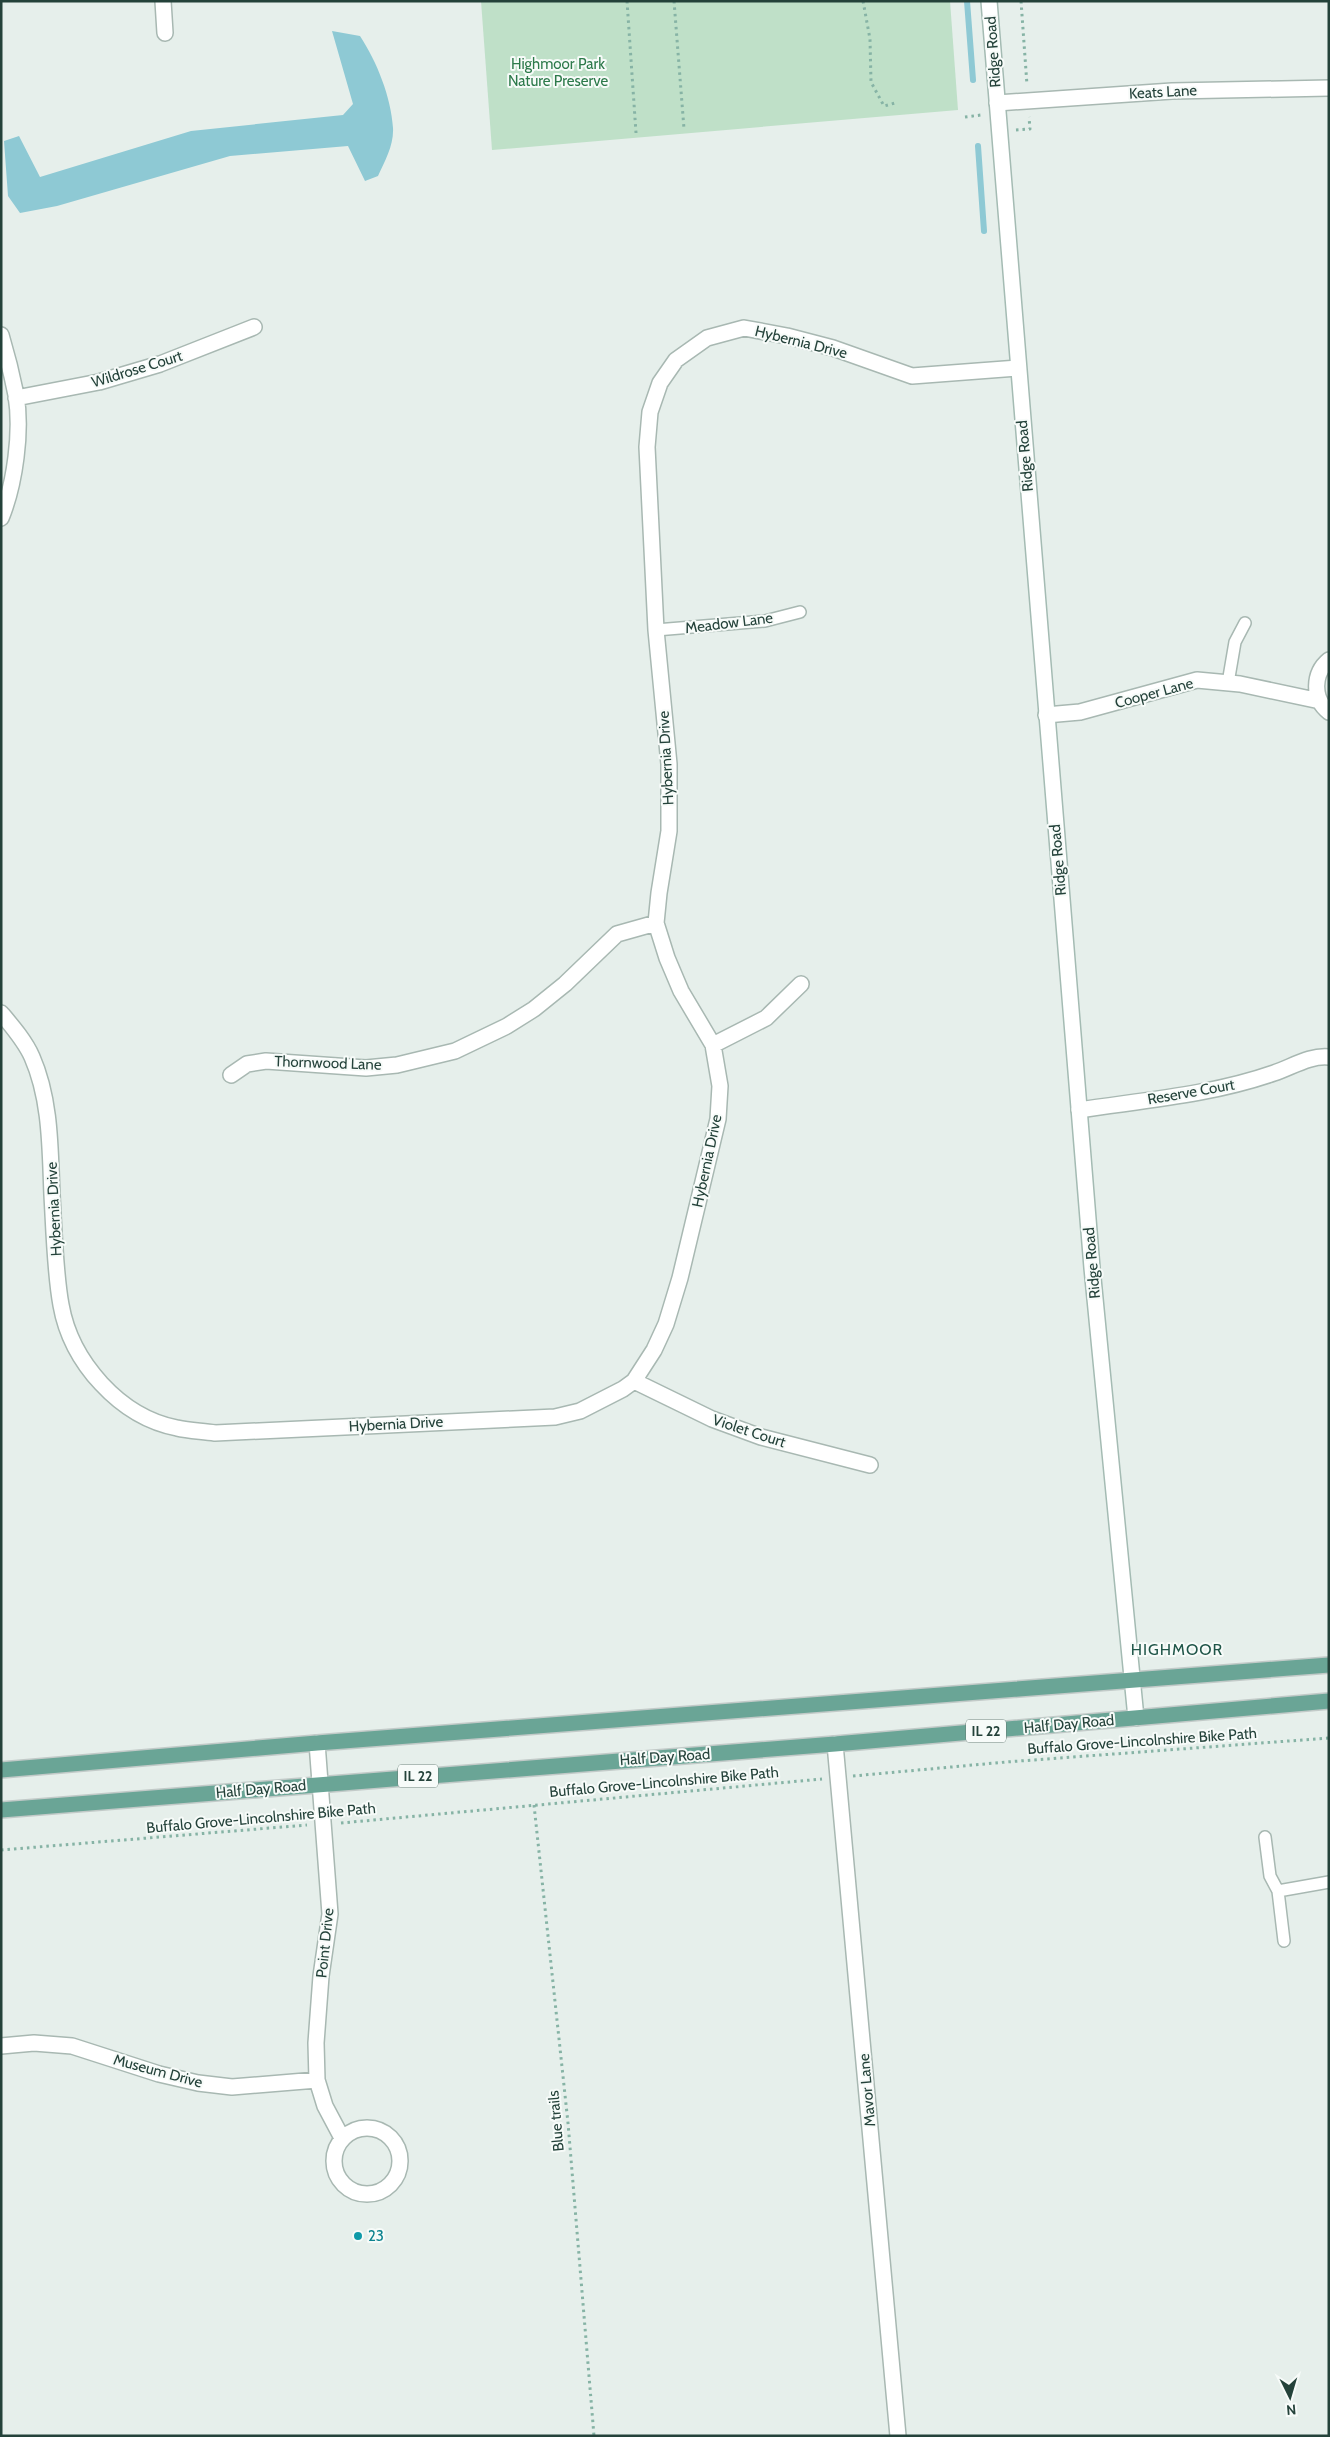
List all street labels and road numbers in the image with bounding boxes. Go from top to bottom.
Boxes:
street label: Ridge Road [982,16,1004,88]
street label: Keats Lane [1129,81,1198,103]
street label: Hybernia Drive [753,322,849,362]
street label: Wildrose Court [89,347,185,391]
street label: Ridge Road [1013,420,1037,492]
street label: Meadow Lane [684,609,774,637]
street label: Cooper Lane [1113,674,1195,712]
street label: Hybernia Drive [655,710,677,806]
street label: Ridge Road [1046,824,1070,896]
street label: Thornwood Lane [274,1052,382,1074]
street label: Reserve Court [1146,1075,1236,1109]
street label: Hybernia Drive [688,1113,726,1209]
street label: Hybernia Drive [43,1161,65,1257]
street label: Ridge Road [1080,1227,1104,1299]
street label: Violet Court [710,1411,788,1451]
street label: Hybernia Drive [348,1413,444,1435]
street label: Half Day Road [1023,1711,1115,1737]
road number: IL 22 [966,1720,1006,1742]
street label: Buffalo Grove-Lincolnshire Bike Path [1027,1724,1257,1758]
street label: Half Day Road [619,1745,711,1769]
street label: Buffalo Grove-Lincolnshire Bike Path [549,1763,779,1801]
road number: IL 22 [398,1764,438,1788]
street label: Half Day Road [215,1776,307,1802]
street label: Buffalo Grove-Lincolnshire Bike Path [146,1799,376,1837]
street label: Point Drive [312,1907,338,1979]
street label: Museum Drive [111,2050,205,2092]
street label: Mavor Lane [855,2052,879,2127]
street label: Blue trails [544,2090,568,2152]

